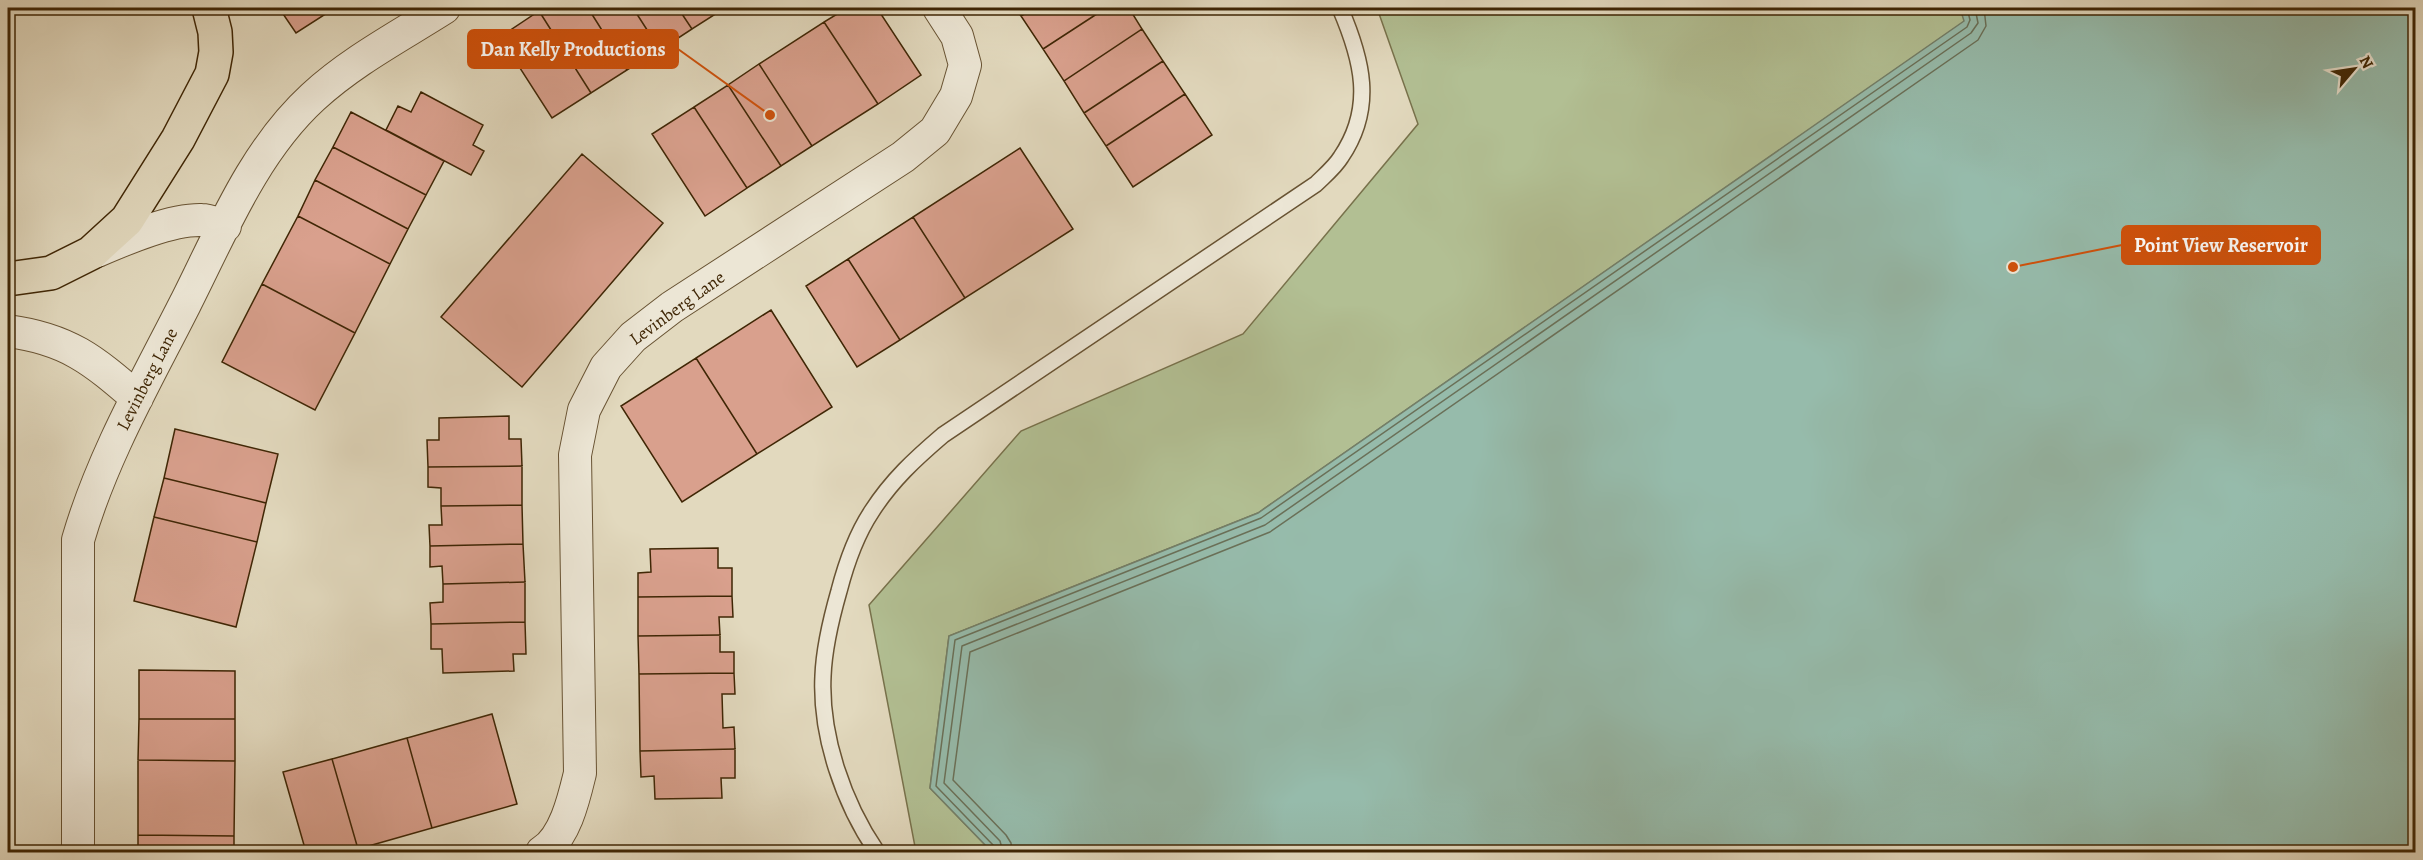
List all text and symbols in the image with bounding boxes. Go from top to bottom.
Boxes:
callout: Dan Kelly Productions [468,30,678,68]
text: Dan Kelly Productions [480,36,666,63]
north arrow [2324,39,2384,99]
text: N [2354,52,2379,73]
callout: Point View Reservoir [2122,226,2320,264]
text: Point View Reservoir [2134,232,2308,259]
street label: Levinberg Lane [625,265,729,351]
street label: Levinberg Lane [111,324,183,434]

